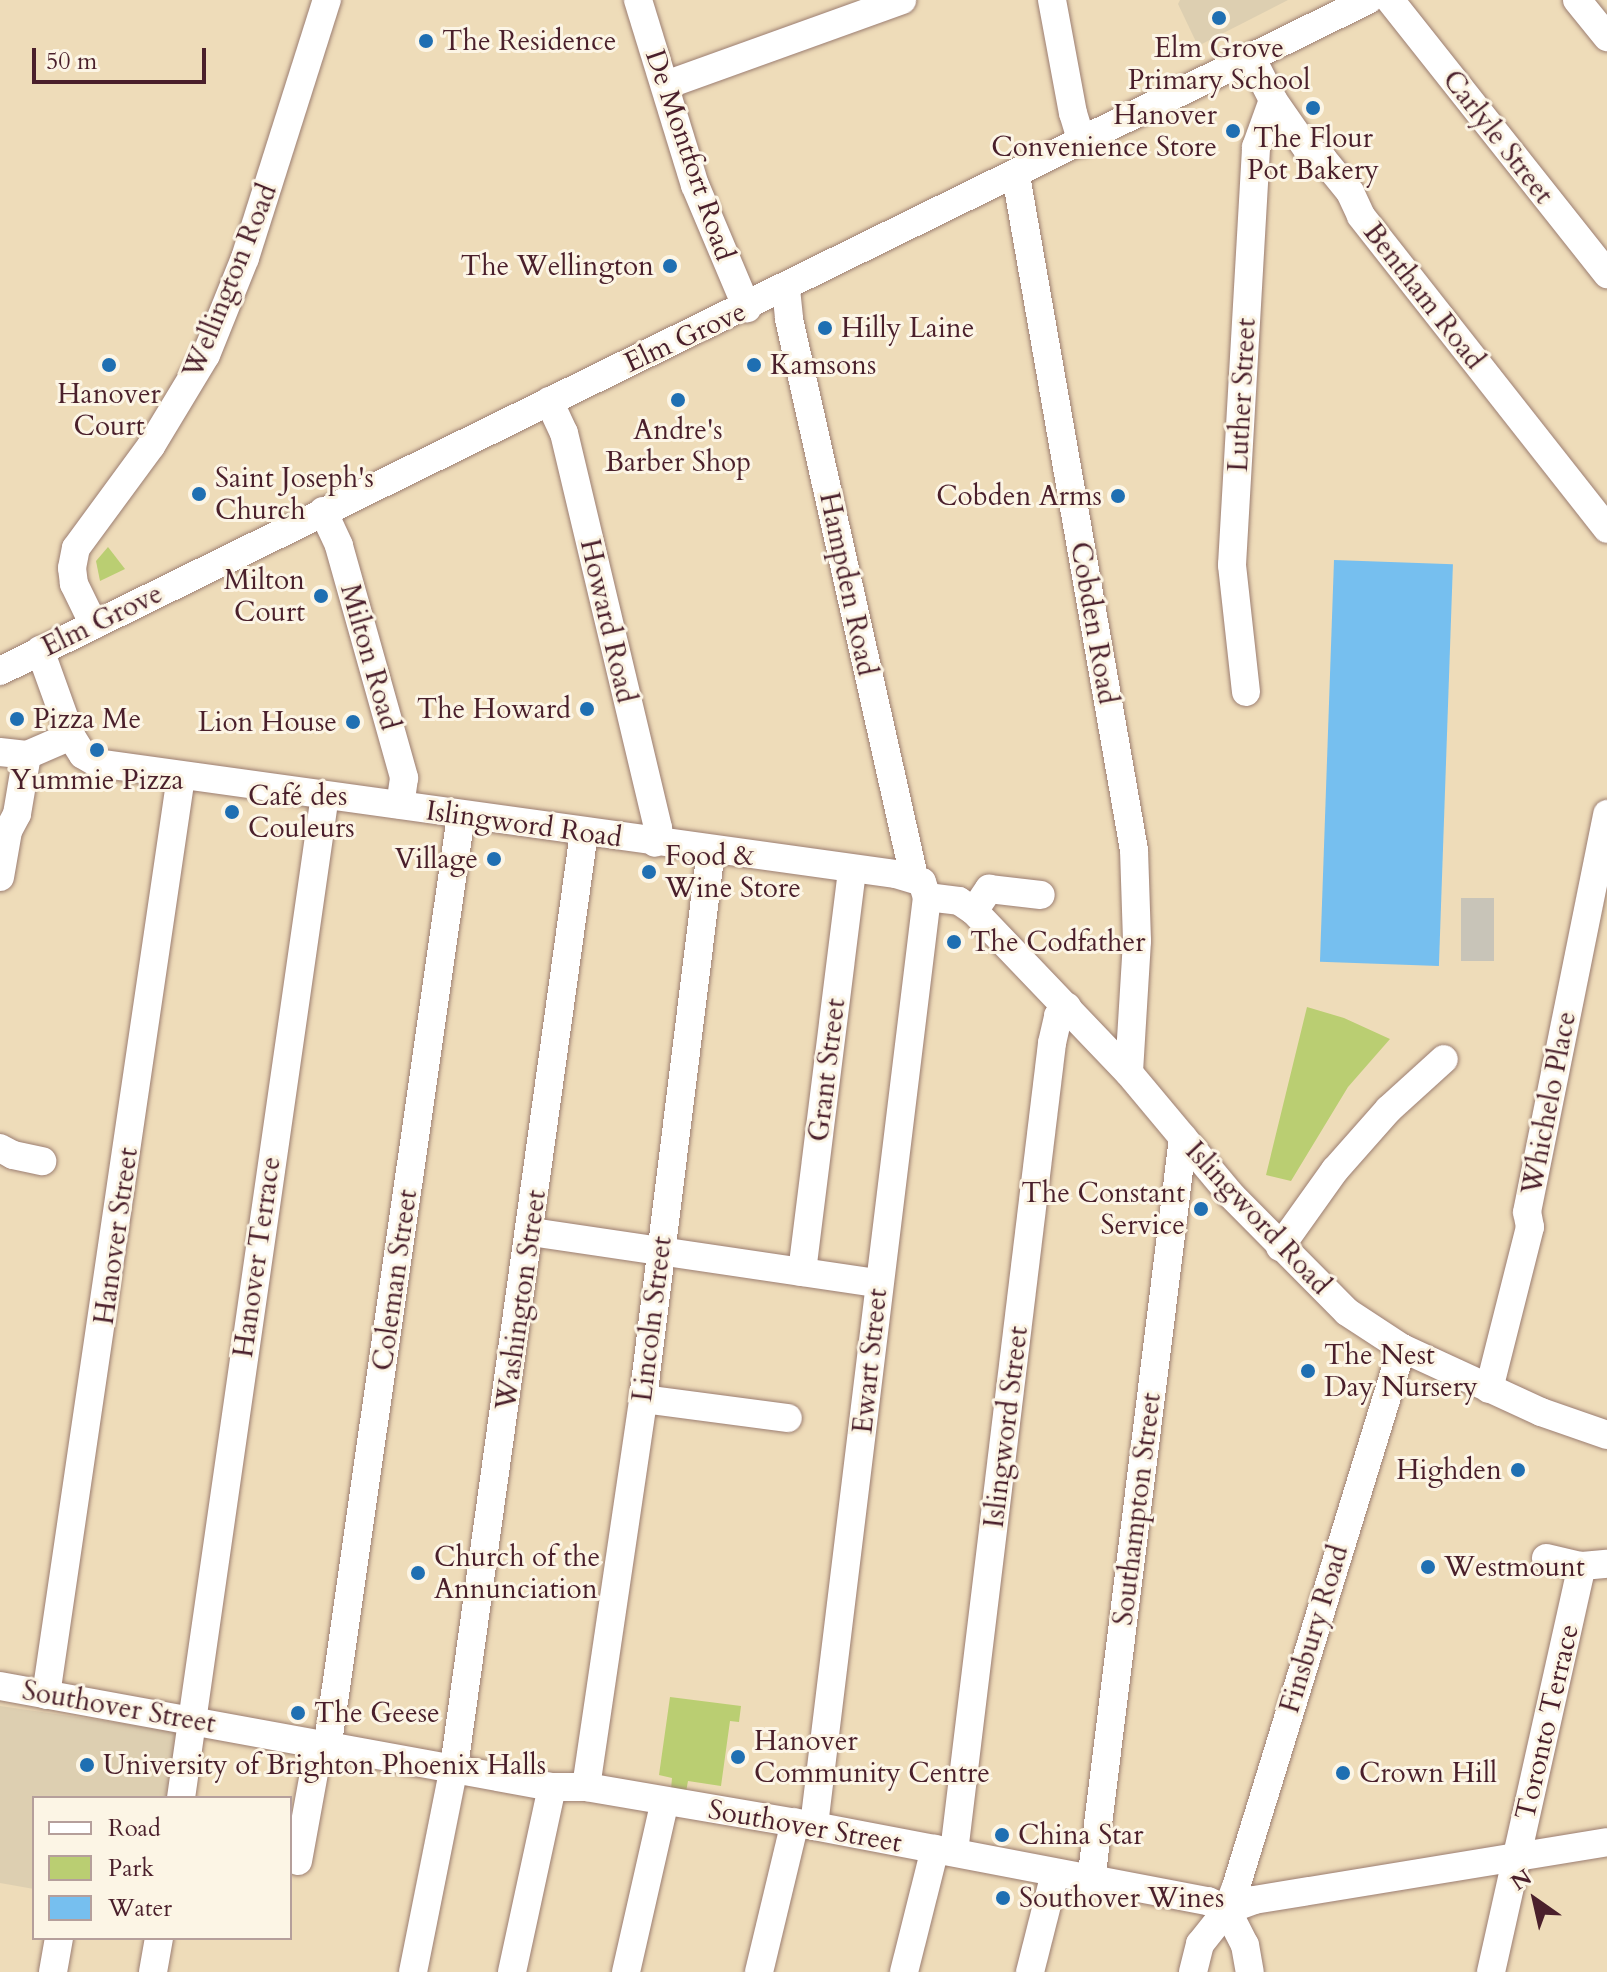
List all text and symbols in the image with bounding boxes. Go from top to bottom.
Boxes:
marker: Elm Grove Primary School [1210,9,1228,27]
place label: The Residence [442,24,617,58]
place label: Elm Grove Primary School [1128,31,1310,97]
scale bar [36,32,210,82]
marker: The Residence [417,32,435,50]
text: 50 m [46,45,97,78]
street label: De Montfort Road [638,45,742,265]
street label: Carlyle Street [1435,63,1561,211]
place label: Hanover Convenience Store [991,98,1217,164]
marker: The Flour Pot Bakery [1304,99,1322,117]
place label: The Flour Pot Bakery [1247,121,1379,187]
marker: Hanover Convenience Store [1224,122,1242,140]
street label: Wellington Road [176,179,284,383]
street label: Bentham Road [1356,216,1492,376]
place label: The Wellington [461,249,654,283]
marker: The Wellington [661,257,679,275]
street label: Elm Grove [619,294,751,380]
place label: Hilly Laine [841,311,974,345]
street label: Luther Street [1221,317,1263,473]
marker: Hilly Laine [816,319,834,337]
place label: Kamsons [770,348,876,382]
marker: Hanover Court [100,356,118,374]
marker: Kamsons [745,356,763,374]
place label: Hanover Court [57,377,161,443]
marker: Andre's Barber Shop [669,391,687,409]
place label: Andre's Barber Shop [605,413,751,479]
place label: Saint Joseph's Church [215,461,374,527]
place label: Cobden Arms [936,479,1102,513]
marker: Saint Joseph's Church [190,485,208,503]
marker: Cobden Arms [1109,487,1127,505]
street label: Hampden Road [812,489,884,679]
street label: Howard Road [573,536,643,706]
street label: Cobden Road [1063,539,1125,707]
place label: Milton Court [224,563,305,629]
street label: Elm Grove [36,576,168,664]
street label: Milton Road [333,580,407,734]
marker: Milton Court [312,587,330,605]
place label: The Howard [417,692,571,726]
marker: The Howard [578,700,596,718]
place label: Pizza Me [33,702,141,736]
place label: Lion House [198,705,337,739]
marker: Pizza Me [8,710,26,728]
marker: Lion House [344,713,362,731]
marker: Yummie Pizza [88,741,106,759]
place label: Yummie Pizza [10,763,184,797]
place label: Café des Couleurs [248,779,355,845]
street label: Islingword Road [424,794,624,854]
marker: Café des Couleurs [223,803,241,821]
place label: Food & Wine Store [665,839,801,905]
place label: Village [395,842,478,876]
marker: Village [485,850,503,868]
marker: Food & Wine Store [640,863,658,881]
place label: The Codfather [970,925,1145,959]
marker: The Codfather [945,933,963,951]
street label: Grant Street [802,996,852,1144]
street label: Whichelo Place [1515,1008,1583,1198]
street label: Islingword Road [1178,1134,1338,1302]
street label: Hanover Street [87,1145,145,1327]
street label: Hanover Terrace [226,1154,288,1360]
place label: The Constant Service [1021,1176,1185,1242]
street label: Coleman Street [366,1187,424,1373]
street label: Washington Street [489,1188,553,1412]
marker: The Constant Service [1192,1200,1210,1218]
street label: Lincoln Street [625,1234,679,1404]
street label: Ewart Street [846,1287,894,1435]
street label: Islingword Street [977,1324,1035,1530]
place label: The Nest Day Nursery [1324,1338,1478,1404]
marker: The Nest Day Nursery [1299,1362,1317,1380]
street label: Southampton Street [1106,1391,1168,1627]
place label: Highden [1396,1453,1502,1487]
marker: Highden [1509,1461,1527,1479]
place label: Church of the Annunciation [434,1540,600,1606]
street label: Finsbury Road [1273,1541,1355,1717]
place label: Westmount [1444,1550,1585,1584]
marker: Westmount [1419,1558,1437,1576]
marker: Church of the Annunciation [409,1564,427,1582]
street label: Toronto Terrace [1508,1621,1586,1823]
street label: Southover Street [20,1673,218,1741]
place label: The Geese [314,1696,440,1730]
marker: The Geese [289,1704,307,1722]
place label: Hanover Community Centre [754,1724,990,1790]
place label: University of Brighton Phoenix Halls [103,1748,546,1782]
marker: Hanover Community Centre [729,1748,747,1766]
marker: University of Brighton Phoenix Halls [78,1756,96,1774]
place label: Crown Hill [1359,1756,1497,1790]
marker: Crown Hill [1334,1764,1352,1782]
street label: Southover Street [706,1792,904,1860]
legend [32,1796,292,1940]
text: Road [108,1812,161,1845]
place label: China Star [1018,1818,1143,1852]
marker: China Star [993,1826,1011,1844]
text: Park [108,1852,154,1885]
north arrow [1495,1860,1575,1940]
text: N [1505,1862,1538,1898]
place label: Southover Wines [1019,1881,1224,1915]
marker: Southover Wines [994,1889,1012,1907]
text: Water [108,1892,172,1925]

